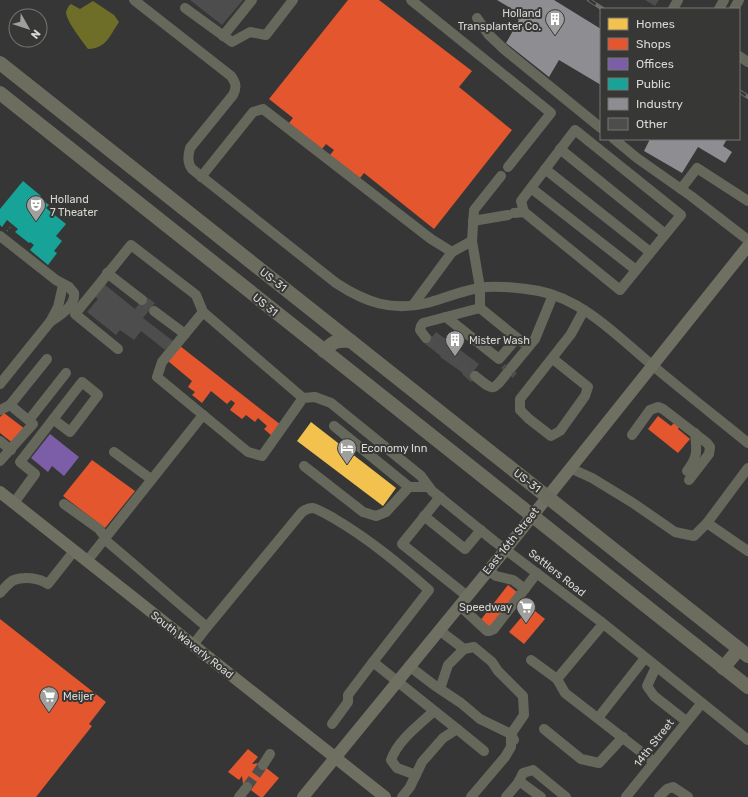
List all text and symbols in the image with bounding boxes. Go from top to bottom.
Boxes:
place label: Holland Transplanter Co. [458,7,541,33]
north arrow [8,8,48,48]
building icon: Holland Transplanter Co. [544,8,566,36]
legend [600,8,740,140]
text: Homes [636,17,675,31]
text: N [28,27,43,41]
text: Shops [636,37,671,51]
text: Offices [636,57,674,71]
text: Public [636,77,671,91]
text: Industry [636,97,683,111]
text: Other [636,117,668,131]
place label: Holland 7 Theater [50,193,99,219]
theatre icon: Holland 7 Theater [25,194,47,222]
street label: US-31 [257,265,289,295]
street label: US 31 [250,291,280,319]
building icon: Mister Wash [444,329,466,357]
place label: Mister Wash [469,334,530,347]
hotel icon: Economy Inn [336,437,358,465]
place label: Economy Inn [361,442,427,455]
street label: US-31 [511,466,543,496]
street label: East 16th Street [480,504,542,577]
street label: Settlers Road [526,547,588,599]
supermarket icon: Speedway [515,596,537,624]
place label: Speedway [459,601,512,614]
street label: South Waverly Road [148,609,236,681]
supermarket icon: Meijer [38,685,60,713]
place label: Meijer [63,690,95,703]
street label: 14th Street [631,716,677,769]

